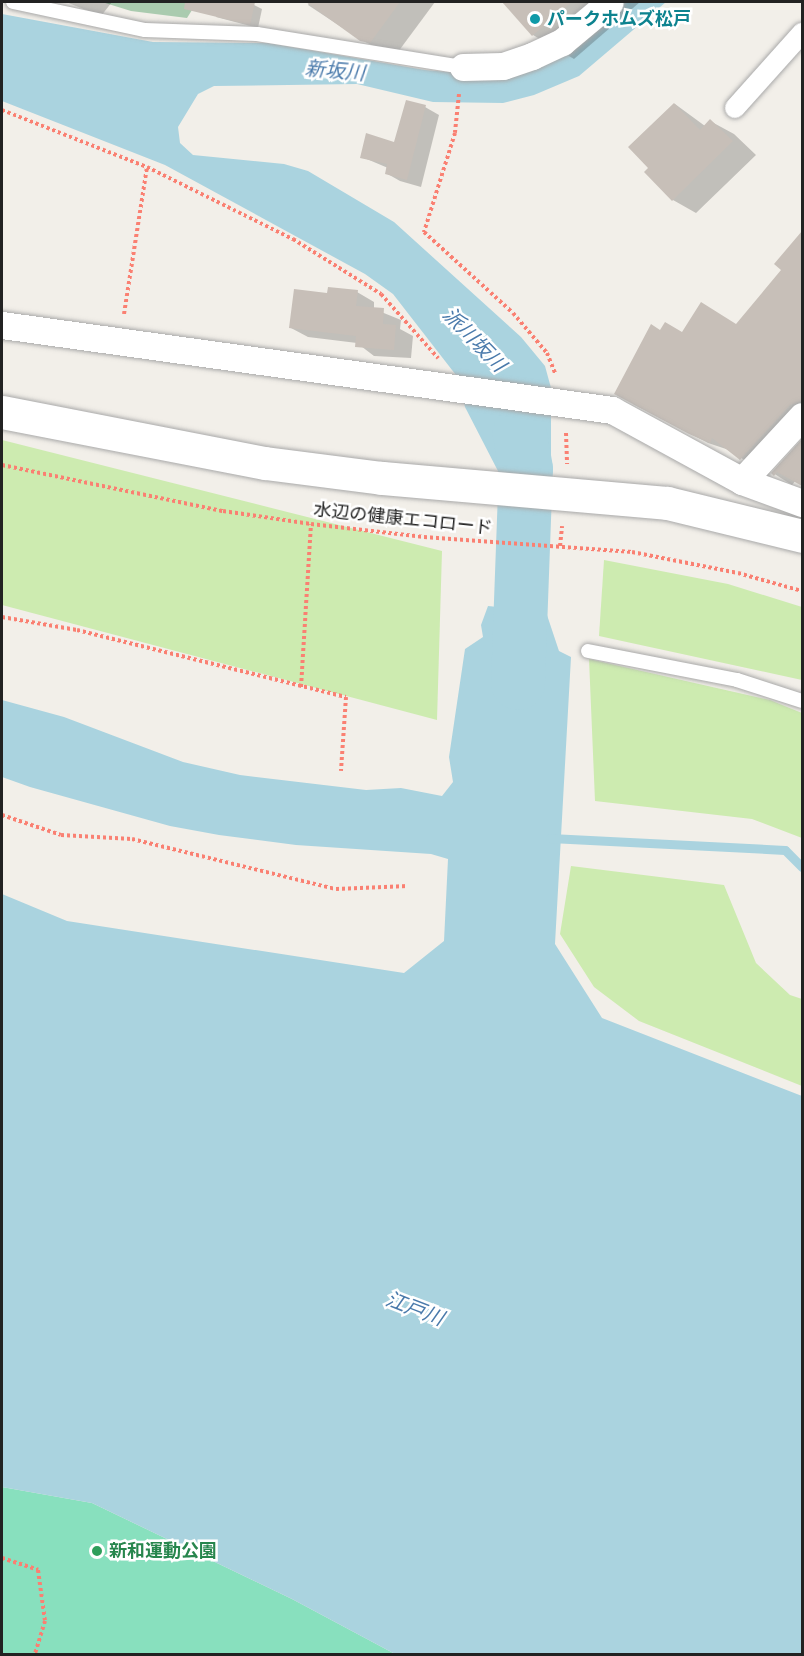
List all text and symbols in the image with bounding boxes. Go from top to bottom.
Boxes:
place label: パークホムズ松戸 [547,8,691,30]
marker: パークホムズ松戸 [528,12,542,26]
water label: 新坂川 [304,55,366,85]
water label: 派川坂川 [439,302,511,376]
street label: 水辺の健康エコロード [312,499,494,539]
water label: 江戸川 [383,1286,447,1330]
place label: 新和運動公園 [109,1540,217,1562]
marker: 新和運動公園 [90,1544,104,1558]

